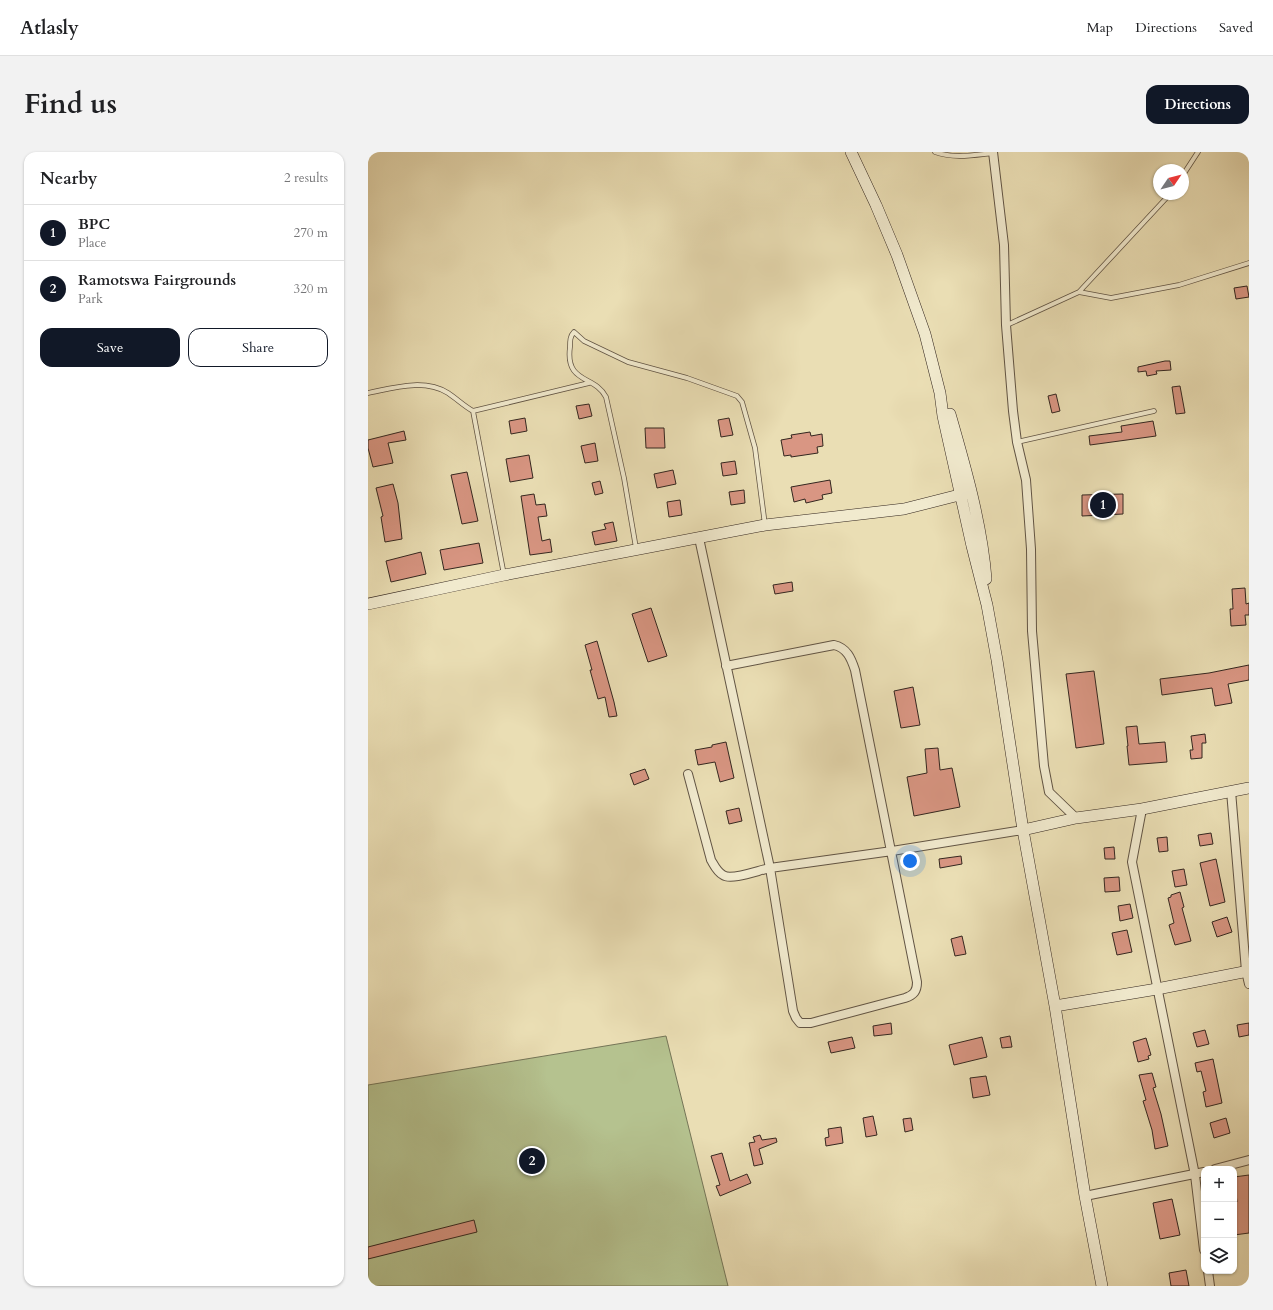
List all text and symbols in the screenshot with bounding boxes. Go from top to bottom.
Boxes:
text: Atlasly [20,15,79,41]
text: Map [1087,18,1113,37]
text: Directions [1135,18,1197,37]
text: Saved [1219,18,1253,37]
text: Find us [24,85,117,123]
button: Directions [1146,85,1249,124]
north arrow [1153,164,1189,200]
text: Nearby [40,167,97,190]
text: 2 results [284,169,328,187]
text: BPC [78,214,110,234]
text: 1 [50,224,56,242]
text: 270 m [294,224,328,242]
text: Place [78,234,106,252]
text: Ramotswa Fairgrounds [78,270,236,290]
text: 2 [50,280,56,298]
text: 320 m [294,280,328,298]
text: Park [78,290,103,308]
button: Save [40,328,180,367]
button: Share [188,328,328,367]
pin: 1 [1090,490,1116,520]
your location [900,851,920,871]
pin: 2 [519,1146,545,1176]
map controls [1201,1166,1237,1274]
button: + [1201,1166,1237,1202]
button: − [1201,1202,1237,1238]
button: layers [1201,1238,1237,1274]

